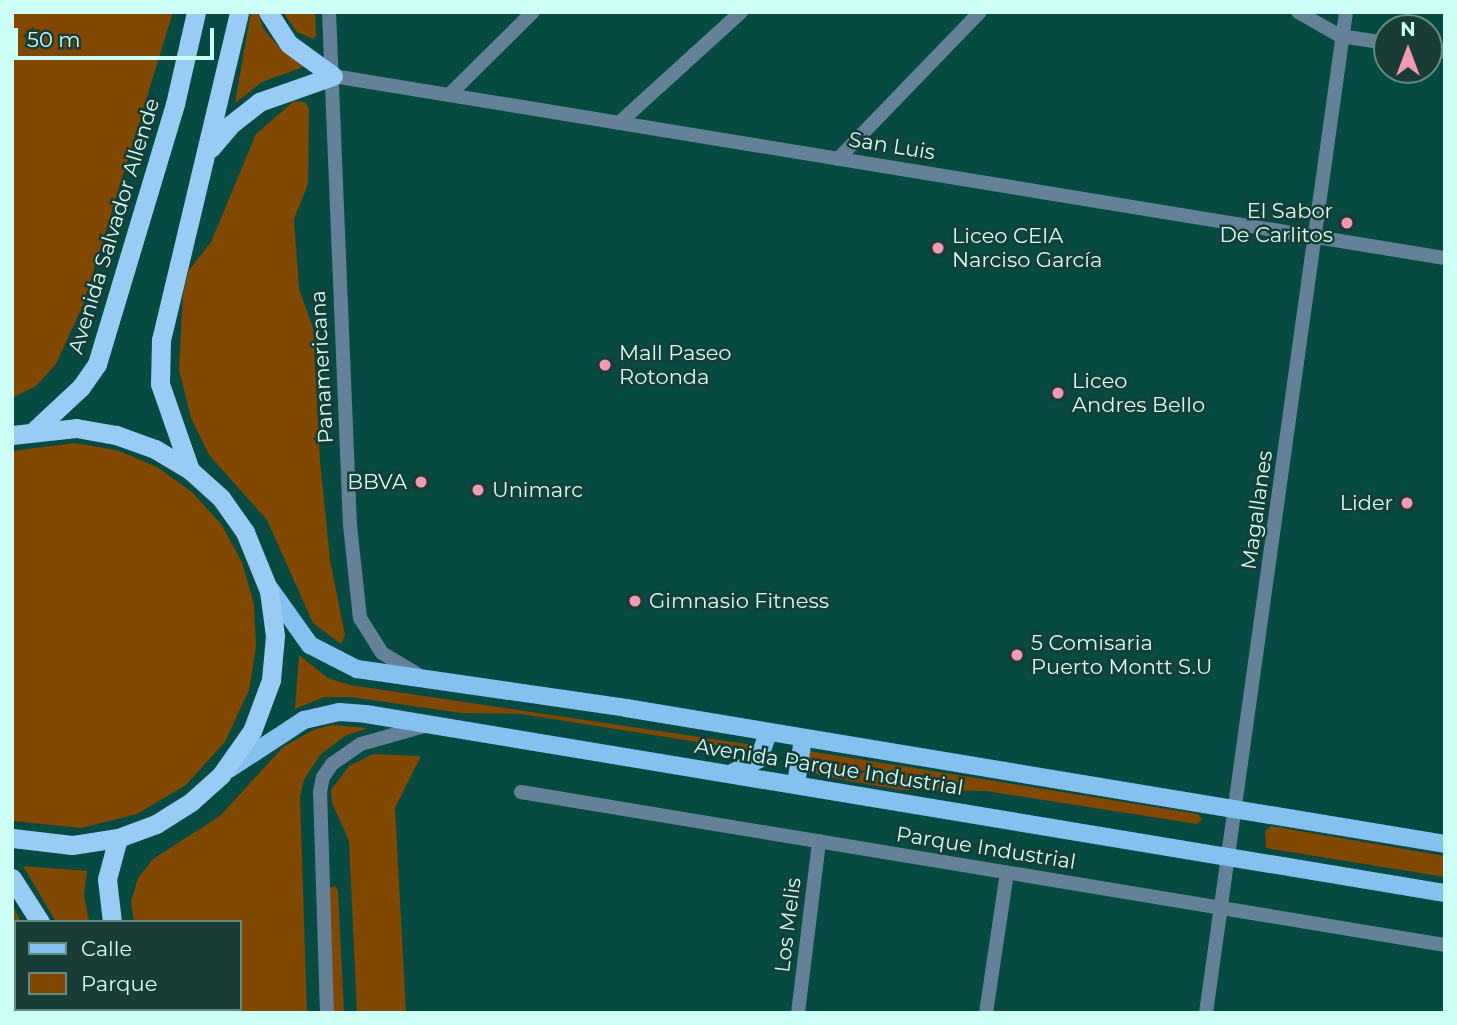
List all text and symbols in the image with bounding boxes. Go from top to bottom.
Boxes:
scale bar [18,14,217,58]
north arrow [1373,14,1443,84]
text: N [1400,18,1416,41]
text: 50 m [27,27,81,52]
street label: Avenida Salvador Allende [63,95,165,357]
street label: San Luis [847,127,937,165]
place label: El Sabor De Carlitos [1219,198,1333,248]
marker: El Sabor De Carlitos [1339,215,1355,231]
place label: Liceo CEIA Narciso García [952,223,1102,273]
marker: Liceo CEIA Narciso García [930,240,946,256]
street label: Panamericana [305,290,339,444]
place label: Mall Paseo Rotonda [619,340,731,390]
marker: Mall Paseo Rotonda [597,357,613,373]
place label: Liceo Andres Bello [1072,368,1205,418]
marker: Liceo Andres Bello [1050,385,1066,401]
street label: Magallanes [1236,449,1278,571]
place label: BBVA [347,469,407,495]
marker: BBVA [413,474,429,490]
place label: Unimarc [492,477,583,503]
marker: Unimarc [470,482,486,498]
place label: Lider [1340,490,1393,516]
marker: Lider [1399,495,1415,511]
place label: Gimnasio Fitness [649,588,829,614]
marker: Gimnasio Fitness [627,593,643,609]
place label: 5 Comisaria Puerto Montt S.U [1031,630,1212,680]
marker: 5 Comisaria Puerto Montt S.U [1009,647,1025,663]
street label: Avenida Parque Industrial [693,733,965,801]
street label: Parque Industrial [894,821,1078,875]
street label: Los Melis [770,876,806,974]
legend [14,920,242,1011]
text: Calle [81,936,132,961]
text: Parque [81,971,157,996]

